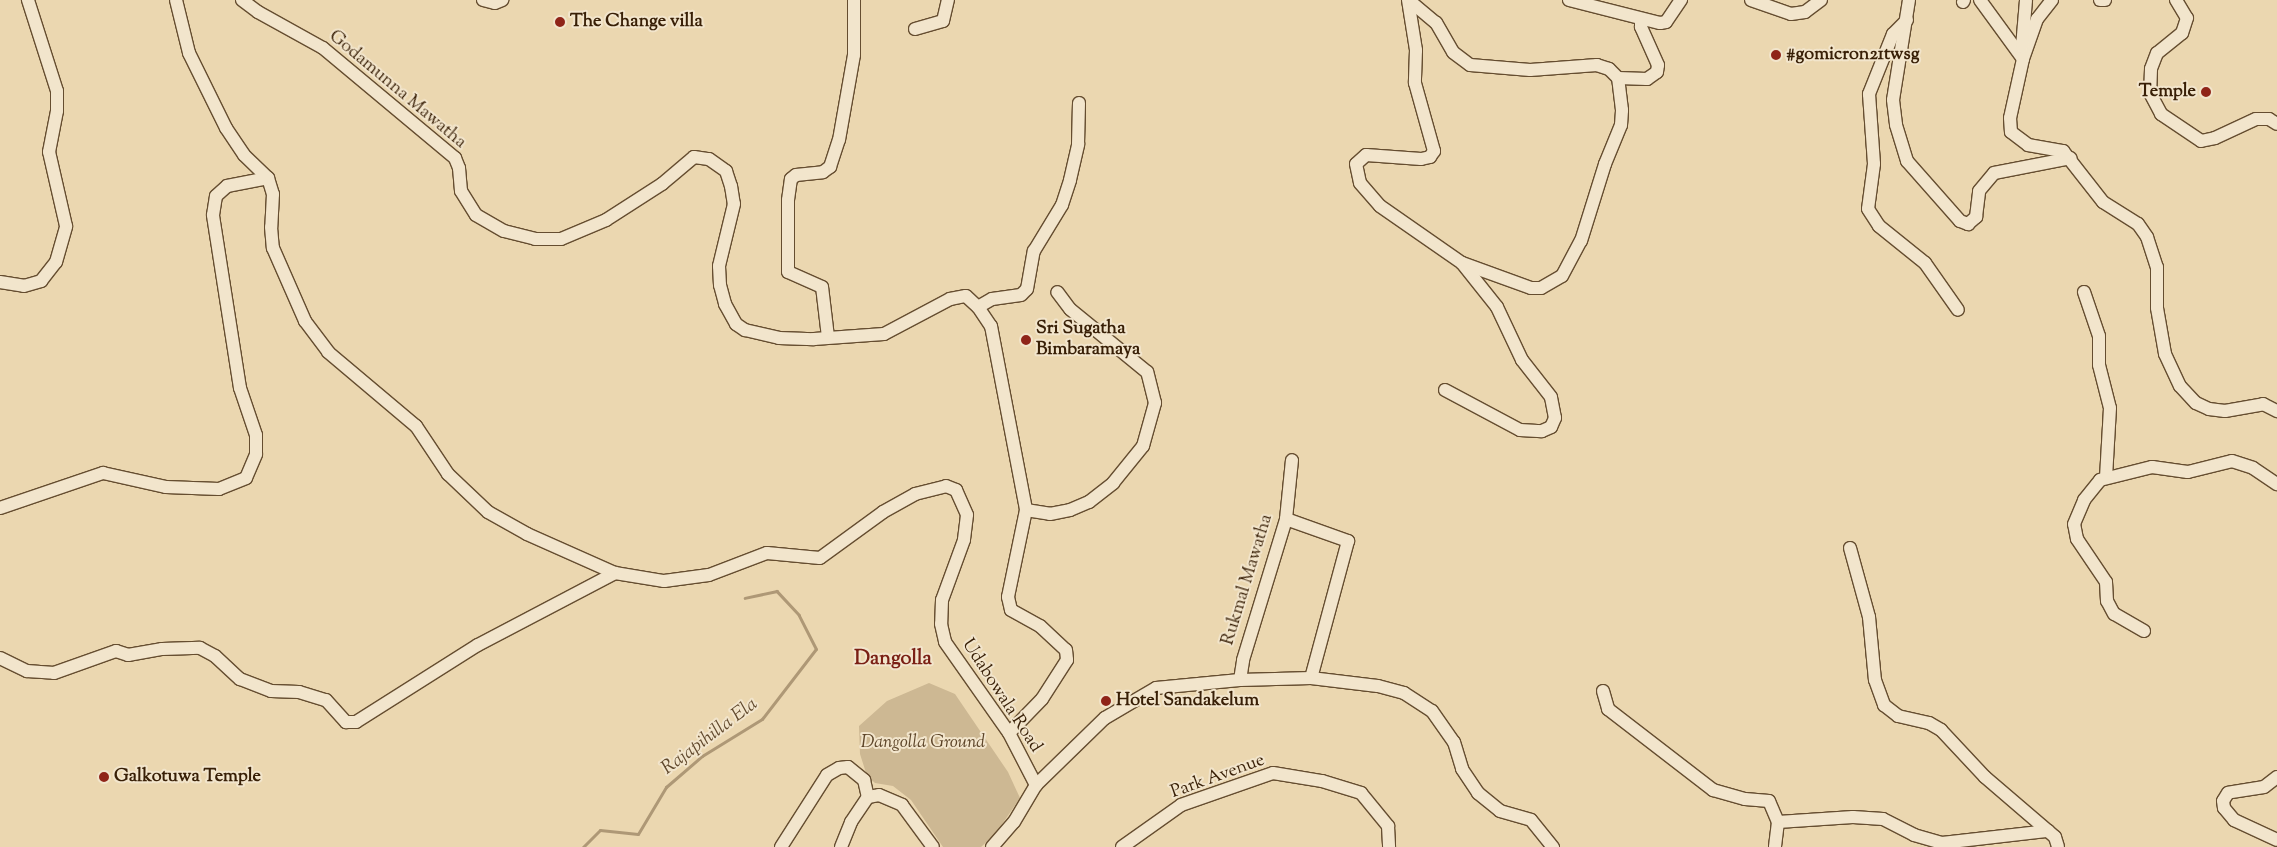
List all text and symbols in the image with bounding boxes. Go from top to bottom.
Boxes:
place label: The Change villa [570,11,703,33]
marker: The Change villa [554,16,566,28]
street label: Godamunna Mawatha [324,26,470,154]
place label: #gomicron21twsg [1786,44,1919,66]
marker: #gomicron21twsg [1770,49,1782,61]
place label: Temple [2139,81,2196,103]
marker: Temple [2200,86,2212,98]
place label: Sri Sugatha Bimbaramaya [1036,319,1140,362]
marker: Sri Sugatha Bimbaramaya [1020,334,1032,346]
street label: Rukmal Mawatha [1218,512,1278,648]
street label: Udabowala Road [956,635,1046,757]
district label: Dangolla [854,647,932,671]
place label: Hotel Sandakelum [1116,690,1259,712]
water label: Rajapihilla Ela [658,694,762,780]
marker: Hotel Sandakelum [1100,695,1112,707]
park label: Dangolla Ground [861,732,985,754]
street label: Park Avenue [1168,750,1268,804]
place label: Galkotuwa Temple [114,766,261,788]
marker: Galkotuwa Temple [98,771,110,783]

